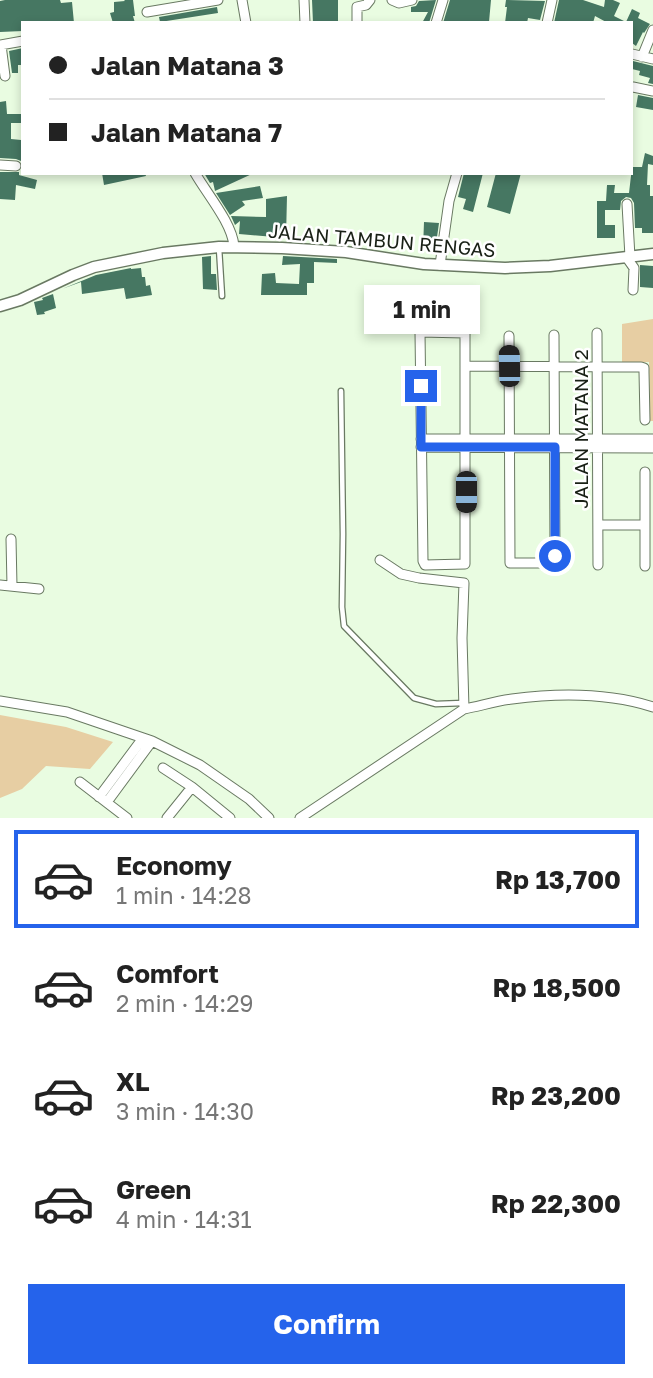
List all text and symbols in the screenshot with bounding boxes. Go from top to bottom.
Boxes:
text: Jalan Matana 3 [91,50,284,81]
text: Jalan Matana 7 [91,117,282,148]
street label: JALAN TAMBUN RENGAS [268,219,496,261]
callout: 1 min [363,284,479,334]
text: 1 min [393,295,451,323]
car [499,345,520,387]
street label: JALAN MATANA 2 [569,349,592,509]
route end [405,370,437,402]
car [456,471,477,513]
route start [539,540,571,572]
icon: car [32,848,95,911]
text: Economy [116,850,232,881]
text: Rp 13,700 [495,864,621,895]
text: 1 min · 14:28 [116,881,251,909]
icon: car [32,956,95,1019]
text: Comfort [116,958,219,989]
text: Rp 18,500 [492,972,621,1003]
text: 2 min · 14:29 [116,989,254,1017]
icon: car [32,1064,95,1127]
text: XL [116,1066,150,1097]
text: Rp 23,200 [491,1080,621,1111]
text: 3 min · 14:30 [116,1097,254,1125]
icon: car [32,1172,95,1235]
text: Green [116,1174,191,1205]
text: Rp 22,300 [491,1188,621,1219]
text: 4 min · 14:31 [116,1205,252,1233]
button: Confirm [28,1284,625,1364]

